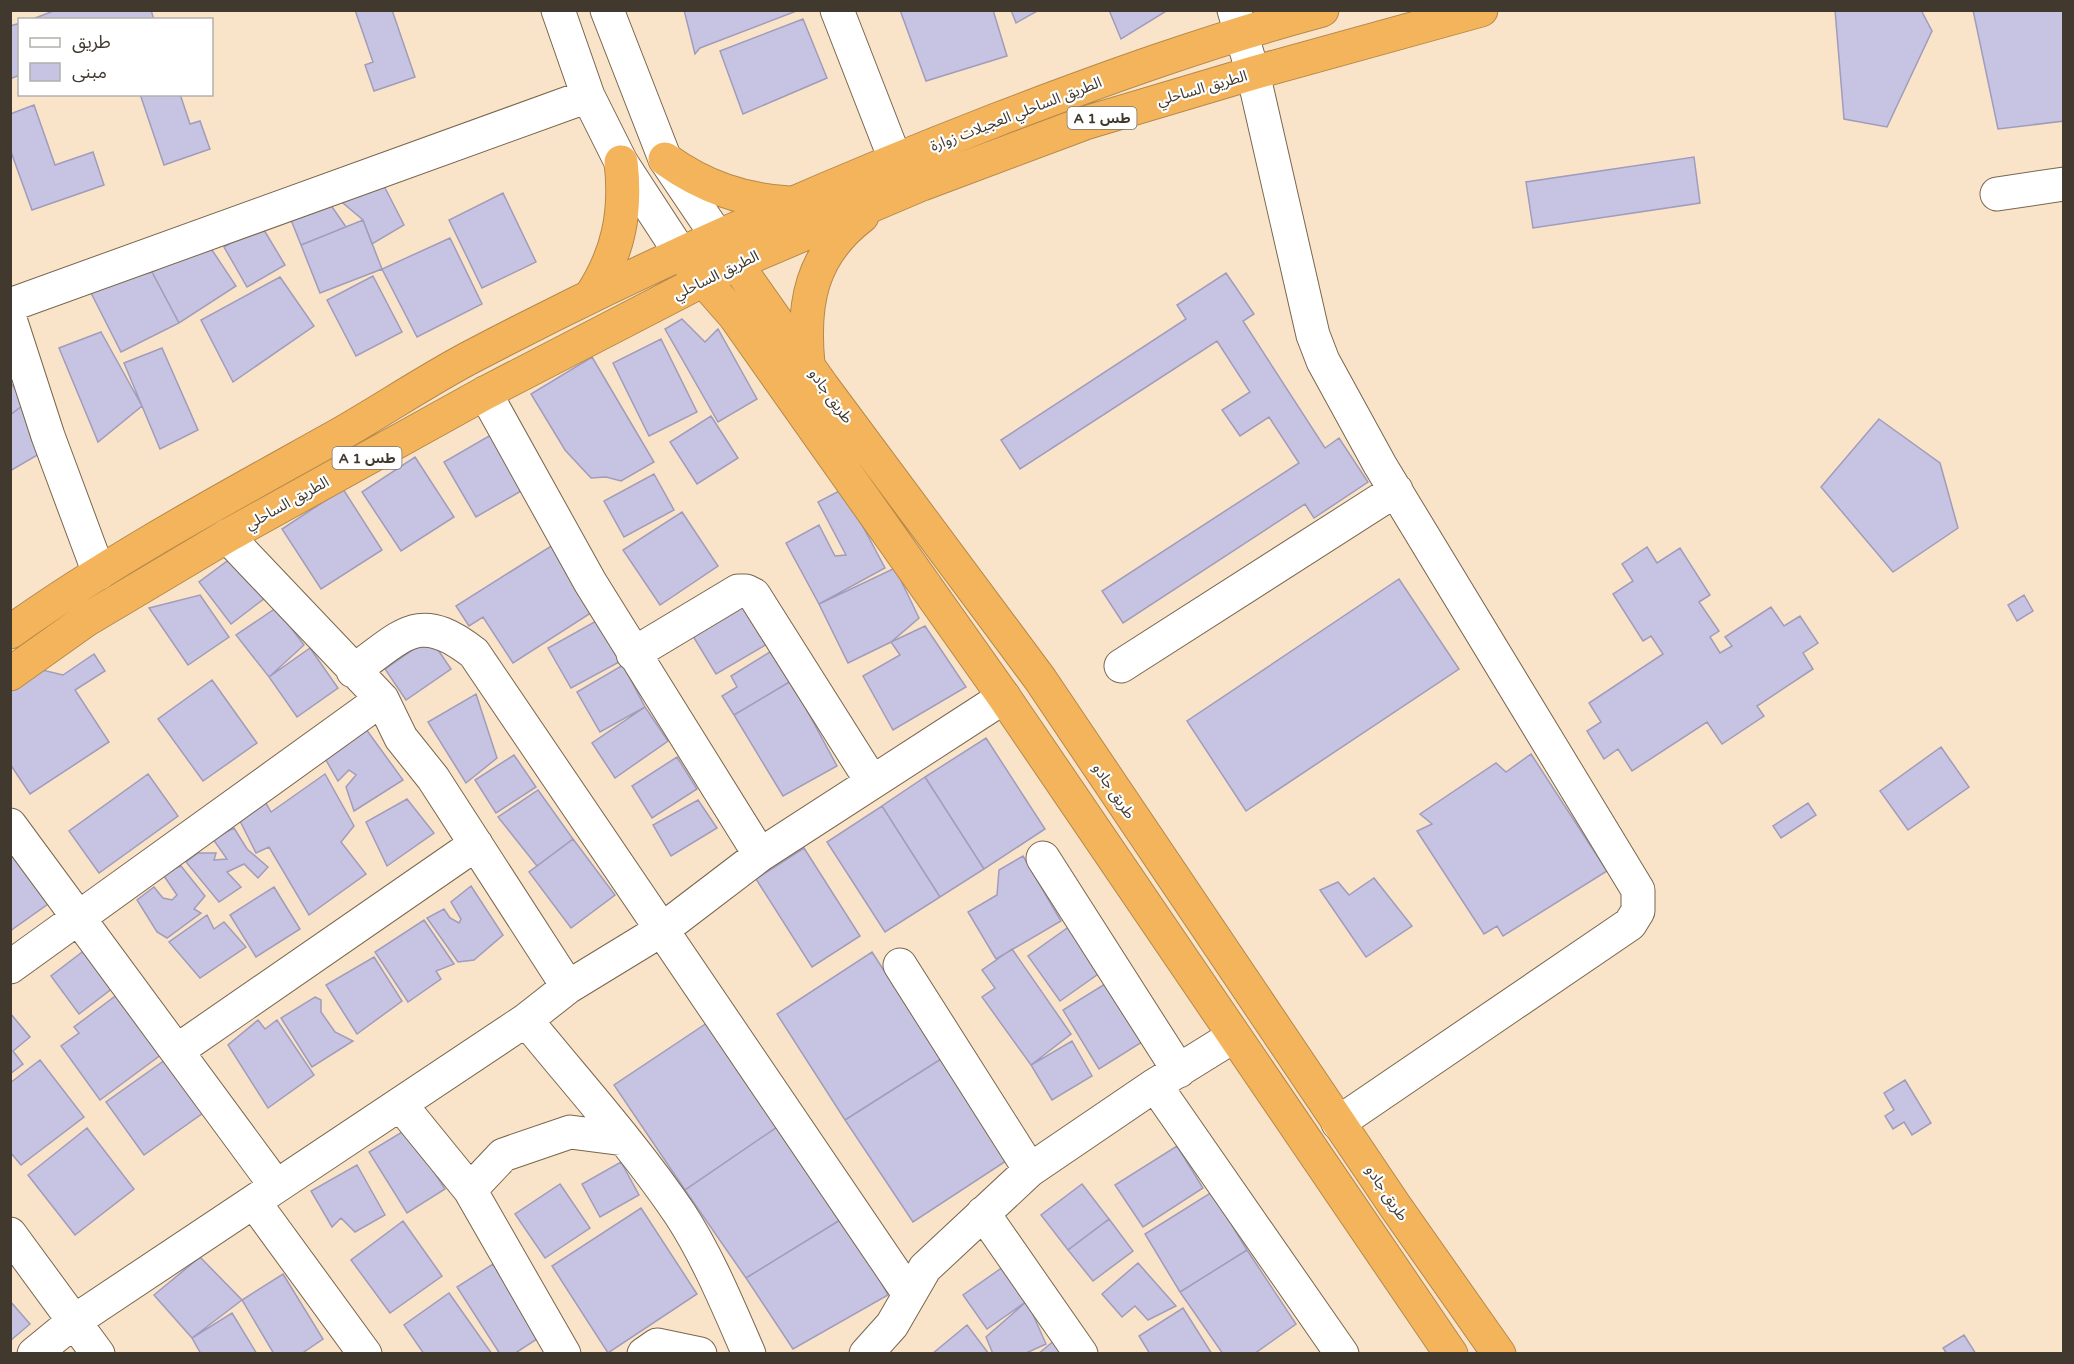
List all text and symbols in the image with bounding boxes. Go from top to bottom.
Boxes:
legend [18,18,213,96]
text: طريق [72,31,111,53]
text: مبنى [72,61,107,83]
street label: الطريق الساحلي [1155,67,1250,112]
street label: الطريق الساحلي العجيلات زوارة [928,73,1105,157]
road number: A 1 طس [1068,107,1136,129]
street label: الطريق الساحلي [670,247,763,306]
street label: طريق جادو [804,365,857,427]
road number: A 1 طس [332,447,401,469]
street label: الطريق الساحلي [242,473,333,536]
street label: طريق جادو [1088,760,1139,823]
street label: طريق جادو [1361,1162,1412,1225]

